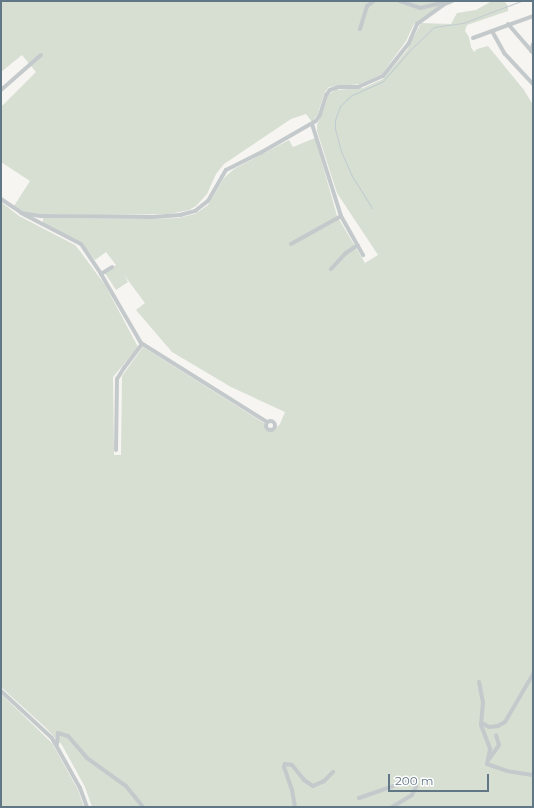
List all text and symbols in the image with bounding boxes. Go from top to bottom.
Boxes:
scale bar [390,766,491,792]
text: 200 m [395,773,434,788]

